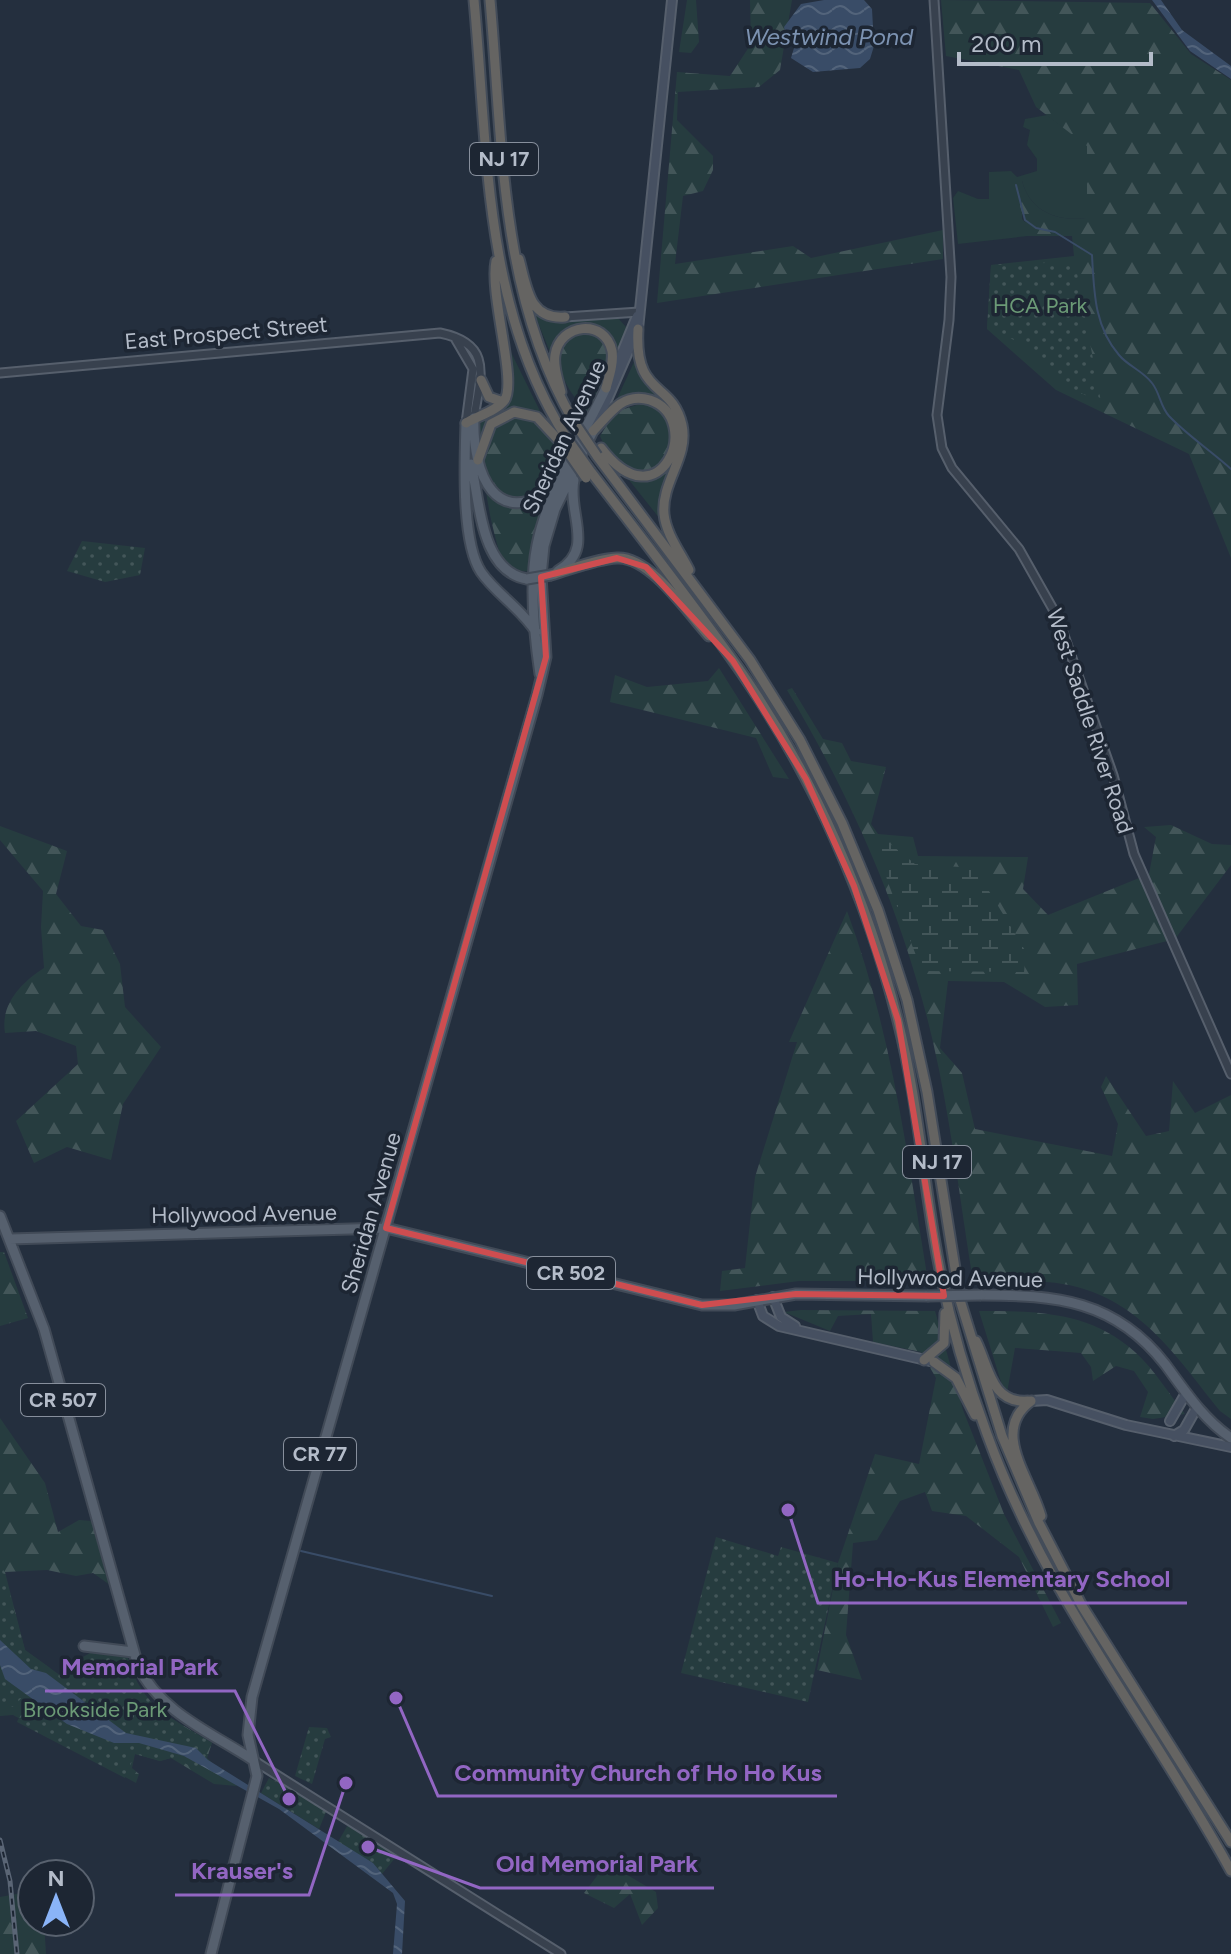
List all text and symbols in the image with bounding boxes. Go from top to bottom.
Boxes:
scale bar [959,16,1151,66]
water label: Westwind Pond [745,22,914,51]
text: 200 m [971,29,1042,58]
road number: NJ 17 [470,143,538,175]
park label: HCA Park [993,292,1088,319]
street label: East Prospect Street [123,311,329,355]
street label: Sheridan Avenue [517,356,611,518]
street label: West Saddle River Road [1041,605,1139,837]
street label: Sheridan Avenue [335,1129,407,1297]
road number: NJ 17 [903,1146,971,1178]
street label: Hollywood Avenue [151,1199,337,1229]
road number: CR 502 [527,1257,615,1289]
street label: Hollywood Avenue [857,1263,1043,1293]
road number: CR 507 [21,1384,105,1416]
road number: CR 77 [284,1438,356,1470]
callout: Ho-Ho-Kus Elementary School [818,1555,1187,1603]
text: Ho-Ho-Kus Elementary School [833,1564,1171,1593]
callout: Memorial Park [45,1643,235,1691]
text: Memorial Park [61,1652,219,1681]
park label: Brookside Park [23,1696,168,1723]
callout: Community Church of Ho Ho Kus [438,1748,837,1796]
text: Community Church of Ho Ho Kus [454,1758,822,1787]
callout: Old Memorial Park [480,1840,714,1888]
callout: Krauser's [175,1847,309,1895]
text: Old Memorial Park [496,1849,698,1878]
text: Krauser's [191,1856,293,1885]
north arrow [16,1858,96,1938]
text: N [47,1865,65,1892]

